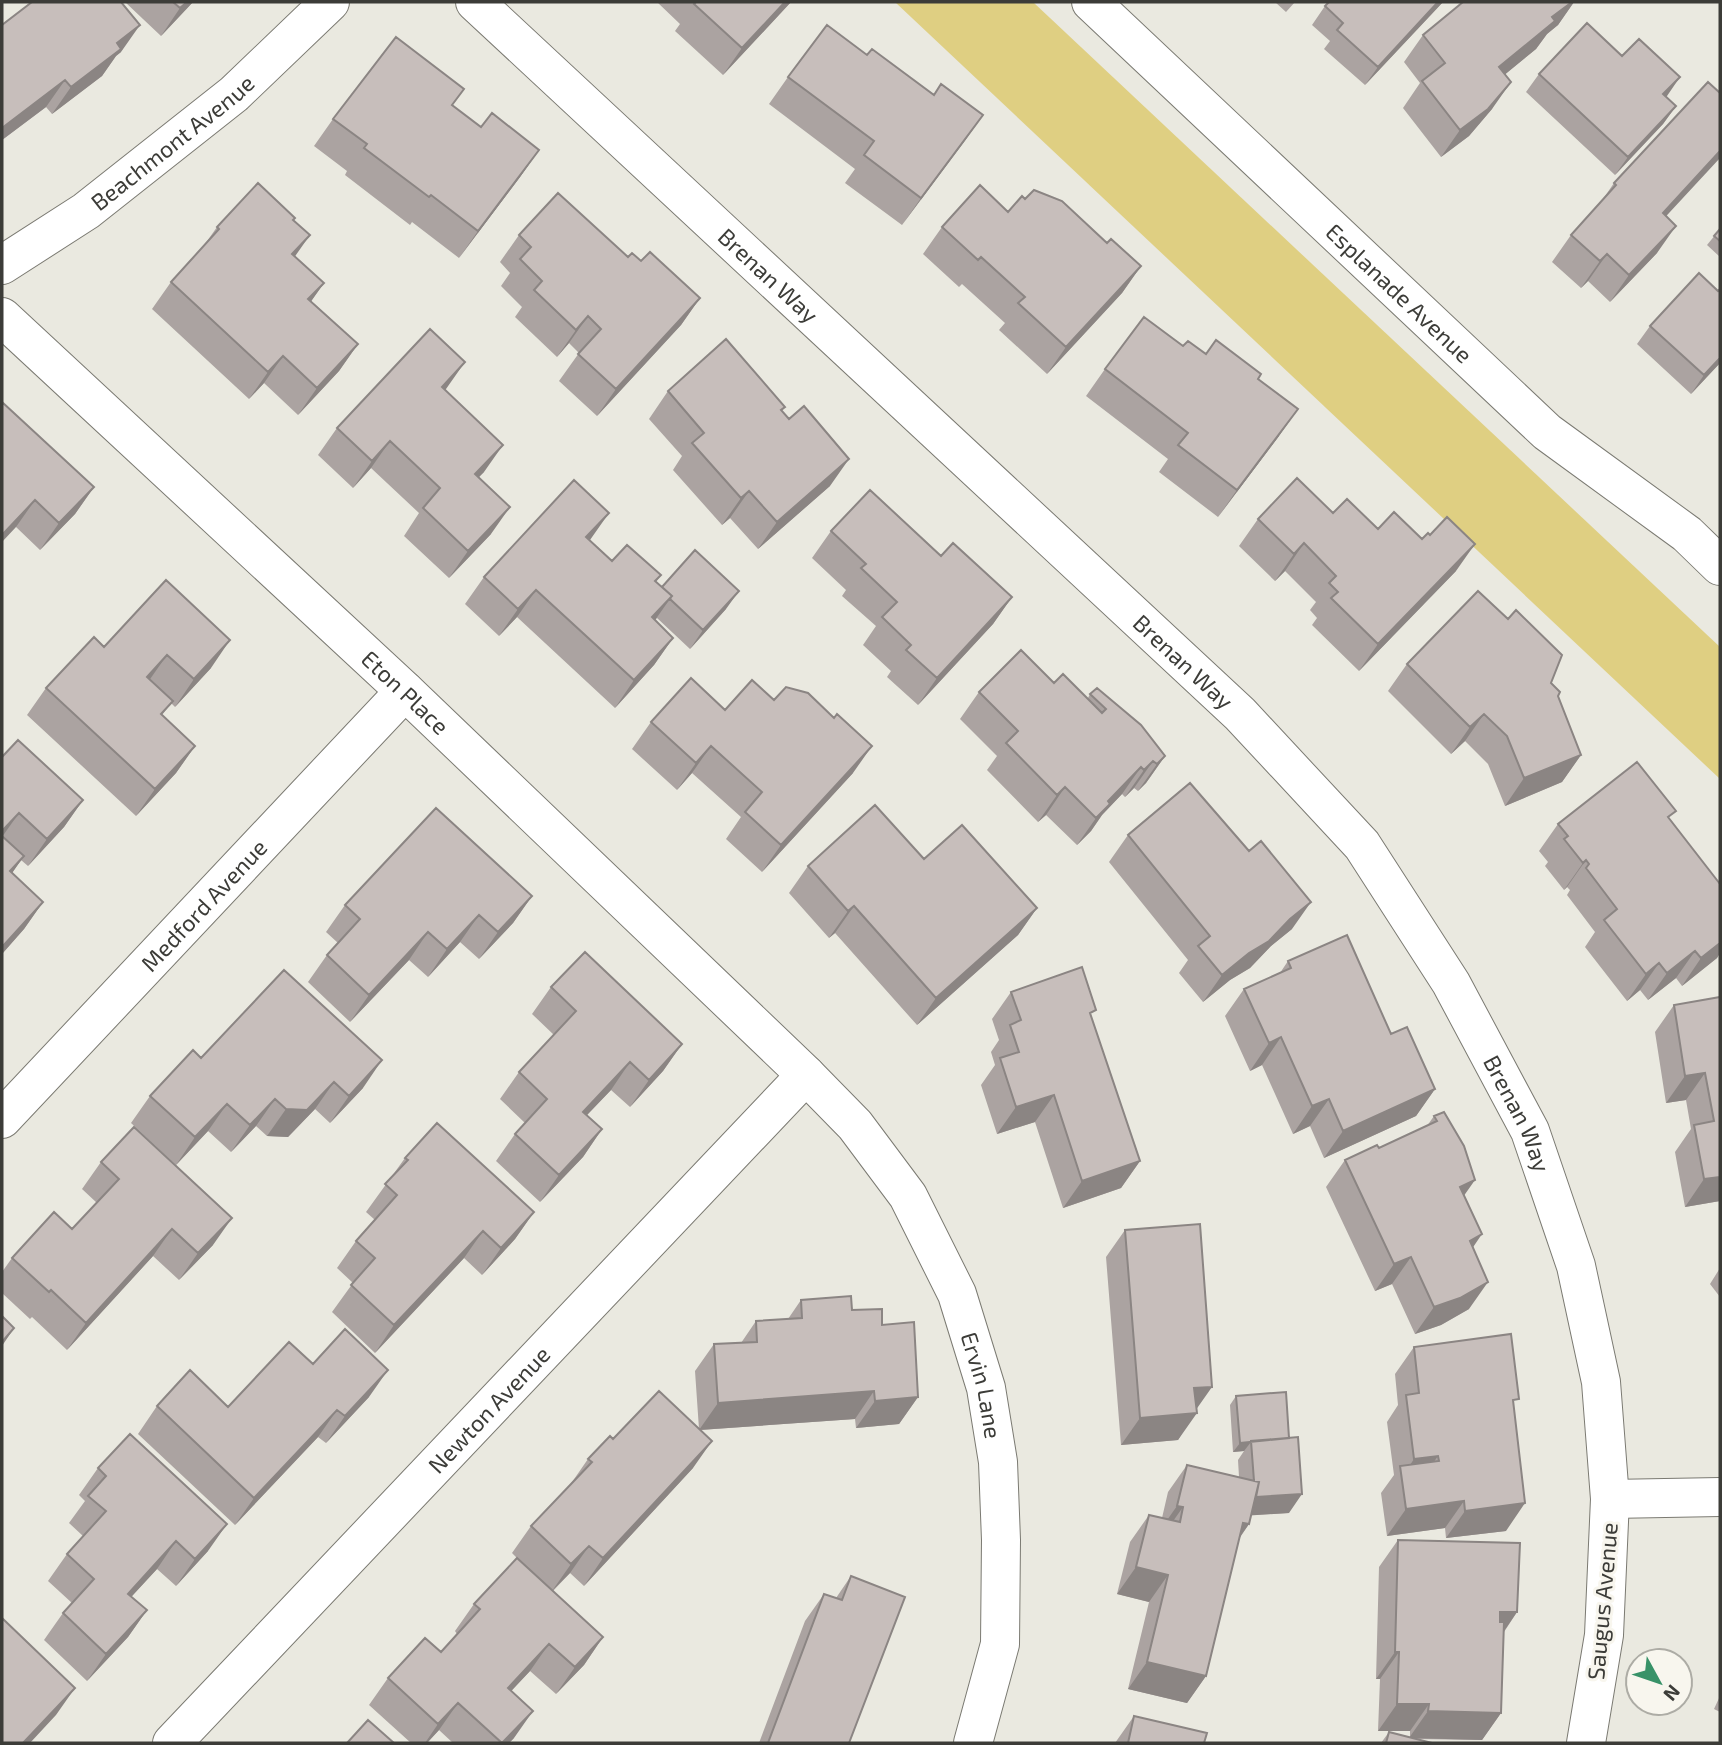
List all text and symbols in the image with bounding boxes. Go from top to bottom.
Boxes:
street label: Beachmont Avenue [85,69,260,216]
street label: Esplanade Avenue [1321,217,1478,368]
street label: Brenan Way [713,222,824,328]
street label: Brenan Way [1128,608,1239,715]
street label: Eton Place [356,644,455,740]
street label: Medford Avenue [135,833,272,977]
street label: Brenan Way [1478,1050,1557,1175]
street label: Ervin Lane [956,1329,1008,1440]
street label: Newton Avenue [422,1340,555,1479]
street label: Saugus Avenue [1581,1521,1623,1681]
north arrow [1624,1647,1694,1717]
text: N [1659,1681,1686,1706]

